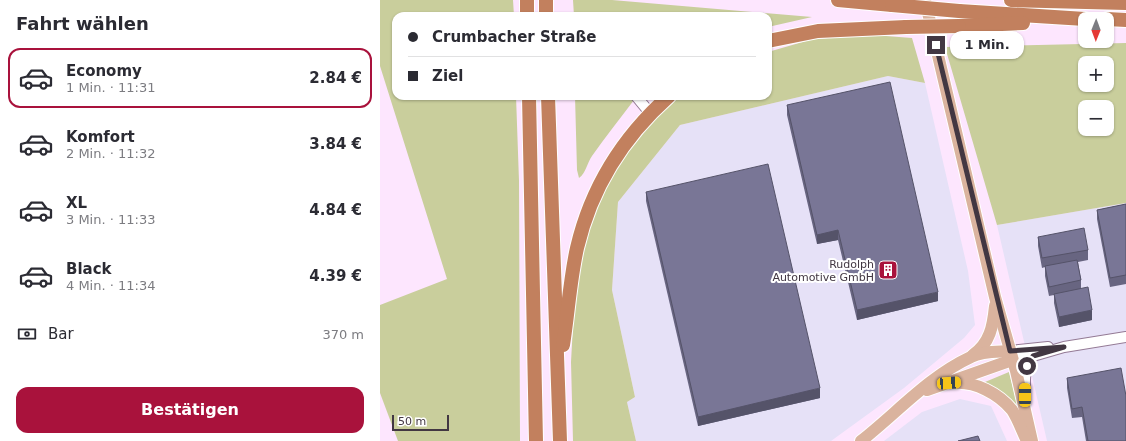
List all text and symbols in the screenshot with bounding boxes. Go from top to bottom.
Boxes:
north arrow [1078,12,1114,48]
map controls [1078,12,1114,136]
text: Fahrt wählen [16,13,149,34]
text: Crumbacher Straße [432,28,596,46]
callout: 1 Min. [950,31,1024,59]
route end [927,36,945,54]
text: 1 Min. [964,37,1010,52]
button: + [1078,56,1114,92]
icon: car [18,60,54,96]
text: Economy [66,62,142,80]
text: Ziel [432,67,463,85]
text: 2.84 € [309,69,362,87]
text: 1 Min. · 11:31 [66,80,155,95]
button: − [1078,100,1114,136]
icon: car [18,126,54,162]
text: Komfort [66,128,135,146]
text: 3.84 € [309,135,362,153]
text: 2 Min. · 11:32 [66,146,155,161]
icon: car [18,192,54,228]
text: XL [66,194,87,212]
text: 4.84 € [309,201,362,219]
text: 3 Min. · 11:33 [66,212,155,227]
icon: car [18,258,54,294]
place label: Rudolph Automotive GmbH [772,258,874,284]
building icon: Rudolph Automotive GmbH [877,259,899,281]
text: Black [66,260,112,278]
text: 4.39 € [309,267,362,285]
text: 4 Min. · 11:34 [66,278,155,293]
icon: cash [16,323,38,345]
text: Bar [48,325,74,343]
text: 370 m [322,327,364,342]
route start [1018,357,1036,375]
car [937,376,961,390]
car [1019,383,1031,407]
button: Bestätigen [16,387,364,433]
scale bar [392,413,449,432]
text: 50 m [398,415,426,428]

